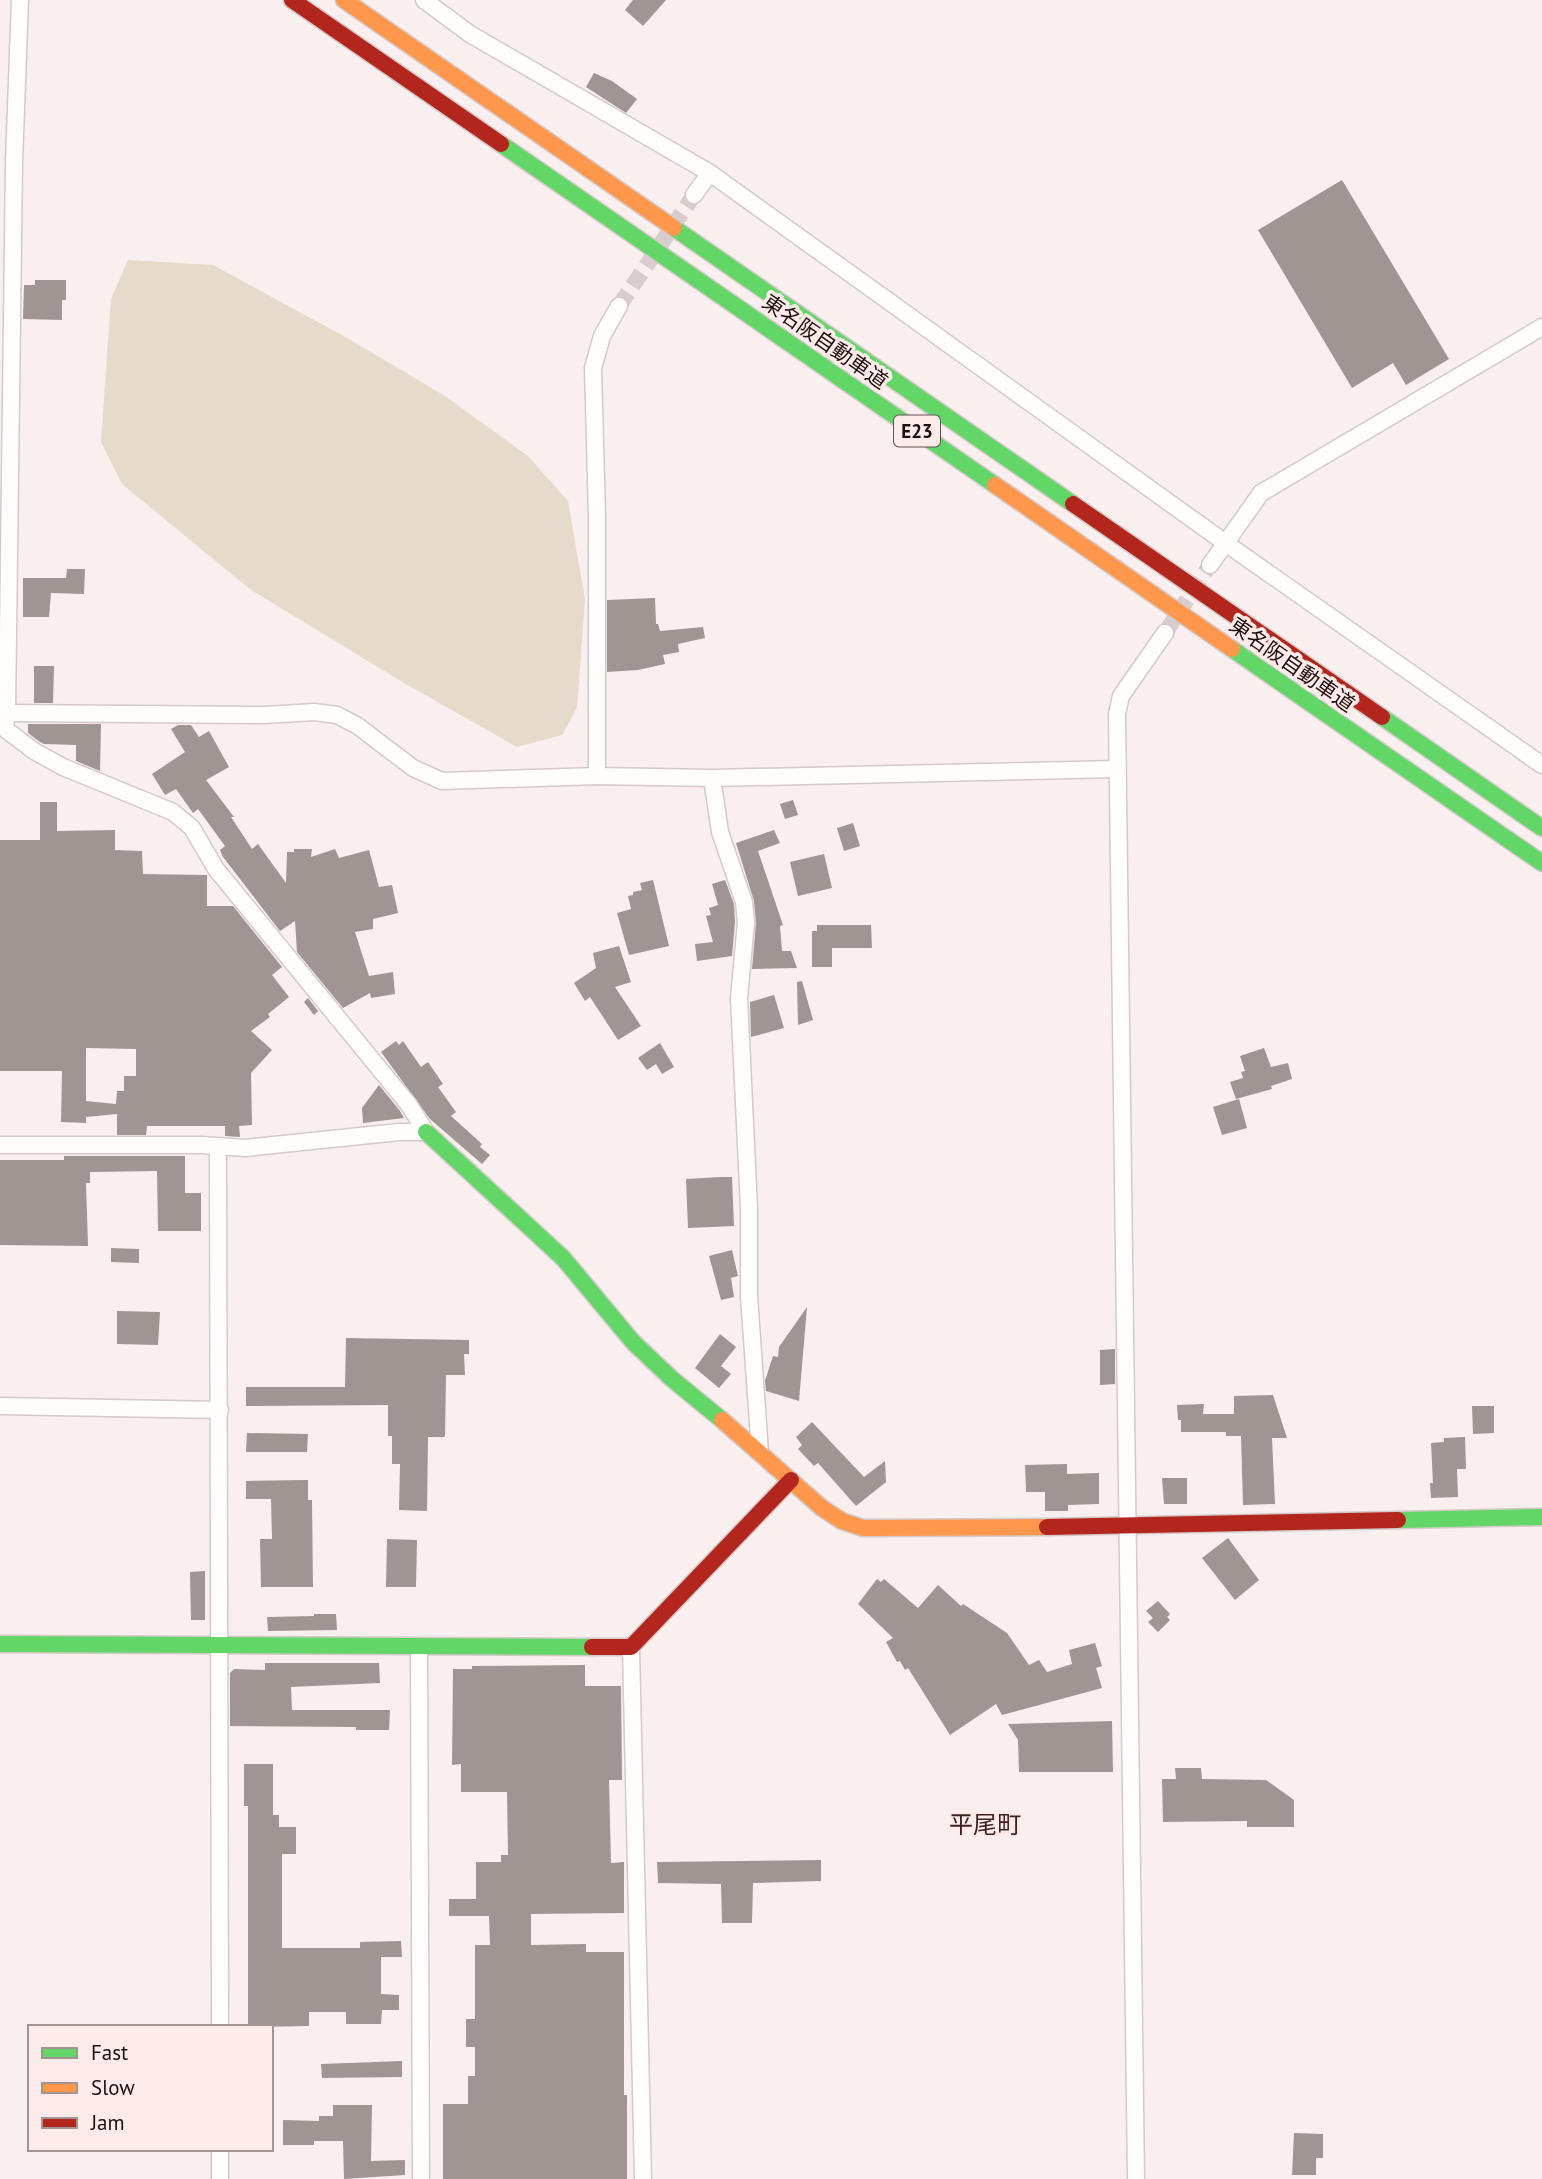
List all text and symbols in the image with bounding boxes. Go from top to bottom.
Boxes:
street label: 東名阪自動車道 [757,288,893,395]
road number: E23 [894,416,940,446]
street label: 東名阪自動車道 [1224,611,1360,718]
district label: 平尾町 [949,1809,1021,1840]
legend [28,2025,273,2151]
text: Fast [91,2039,128,2066]
text: Slow [91,2074,135,2101]
text: Jam [90,2109,125,2136]

